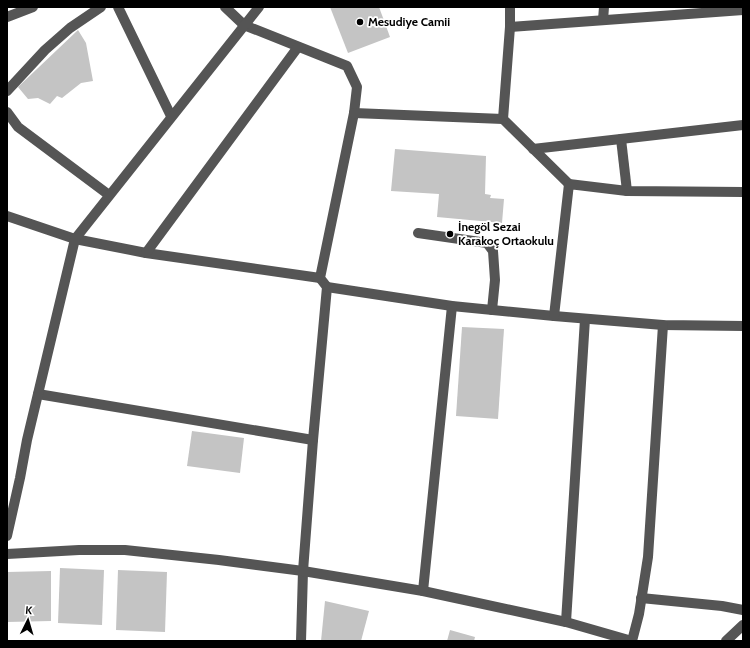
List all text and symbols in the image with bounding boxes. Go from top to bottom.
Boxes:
place label: Mesudiye Camii [368,14,450,29]
marker: Mesudiye Camii [355,17,365,27]
place label: İnegöl Sezai Karakoç Ortaokulu [458,219,554,248]
marker: İnegöl Sezai Karakoç Ortaokulu [445,229,455,239]
north arrow [8,600,48,640]
text: K [25,603,33,617]

